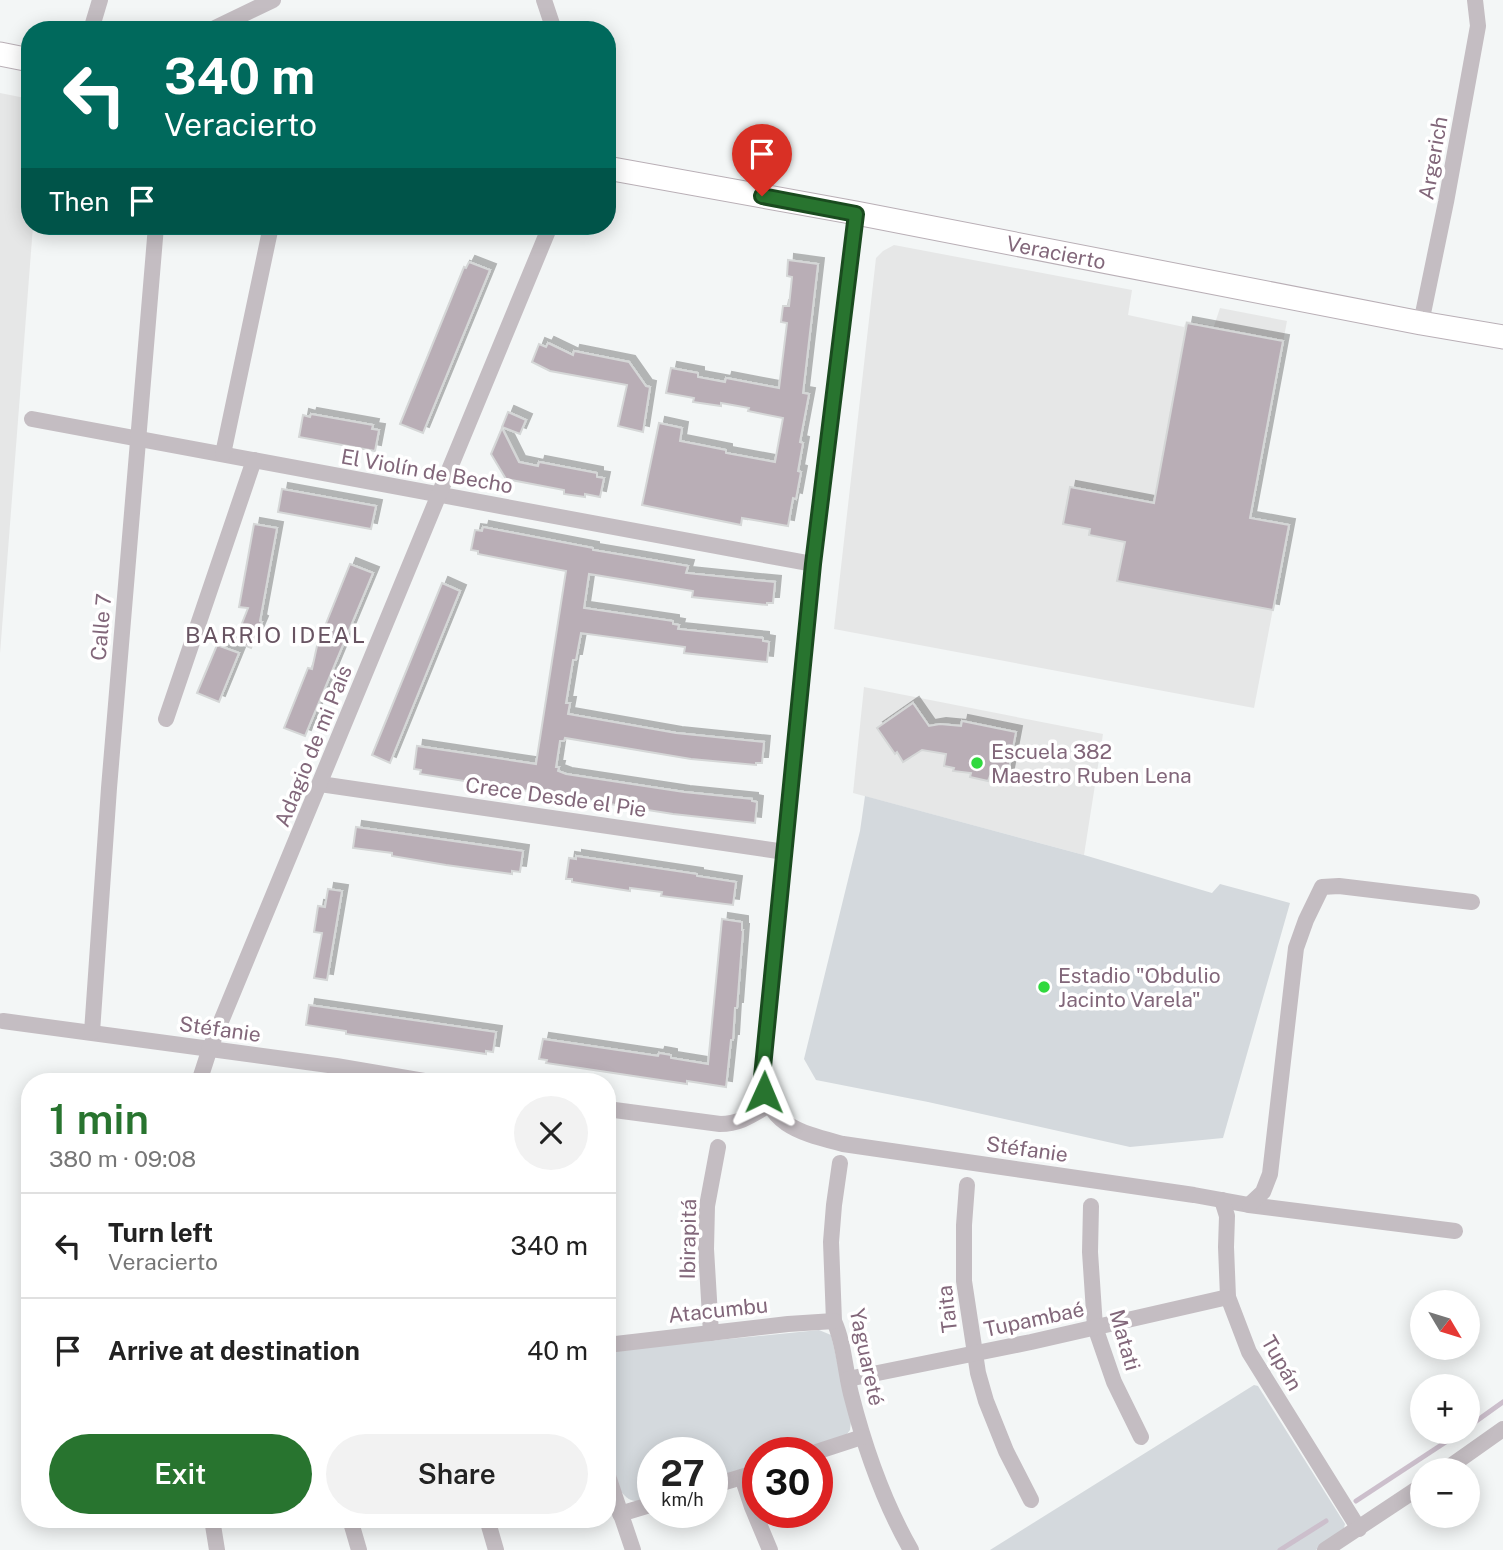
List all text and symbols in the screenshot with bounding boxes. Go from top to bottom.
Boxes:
text: 340 m [164,47,315,105]
icon: left [49,49,140,140]
text: Veracierto [164,106,317,143]
street label: Argerich [1413,114,1453,202]
pin [732,124,792,196]
icon: arrive [743,135,781,173]
icon: arrive [123,182,161,220]
text: Then [49,186,109,217]
street label: Veracierto [1004,230,1108,274]
street label: El Violín de Becho [339,444,515,498]
street label: Calle 7 [86,592,116,662]
district label: BARRIO IDEAL [185,621,367,648]
street label: Adagio de mi País [269,662,357,830]
place label: Escuela 382 Maestro Ruben Lena [991,739,1192,788]
marker: Escuela 382 Maestro Ruben Lena [969,755,985,771]
street label: Crece Desde el Pie [464,772,648,822]
place label: Estadio "Obdulio Jacinto Varela" [1058,963,1221,1012]
marker: Estadio "Obdulio Jacinto Varela" [1036,979,1052,995]
street label: Stéfanie [178,1011,262,1047]
position arrow [727,1055,801,1129]
text: 1 min [49,1094,149,1143]
button: close [514,1096,588,1170]
street label: Stéfanie [985,1131,1069,1167]
text: 380 m · 09:08 [49,1145,196,1172]
street label: Ibirapitá [675,1198,701,1280]
text: Turn left [108,1217,213,1248]
icon: left [49,1227,87,1265]
text: 340 m [511,1230,588,1261]
text: Veracierto [108,1248,218,1275]
street label: Taita [932,1284,962,1334]
north arrow [1410,1290,1480,1360]
map controls [1410,1290,1480,1528]
street label: Atacumbu [667,1292,769,1328]
street label: Tupambaé [982,1296,1086,1342]
street label: Yaguareté [845,1306,889,1408]
street label: Matati [1104,1307,1146,1373]
street label: Tupán [1256,1331,1308,1395]
icon: arrive [49,1332,87,1370]
text: Arrive at destination [108,1335,360,1366]
text: 40 m [527,1335,588,1366]
button: + [1410,1374,1480,1444]
button: Exit [49,1434,312,1514]
button: Share [326,1434,588,1514]
speed limit sign: 30 [742,1437,833,1528]
text: 27 [660,1453,705,1494]
button: − [1410,1458,1480,1528]
text: km/h [661,1489,704,1510]

